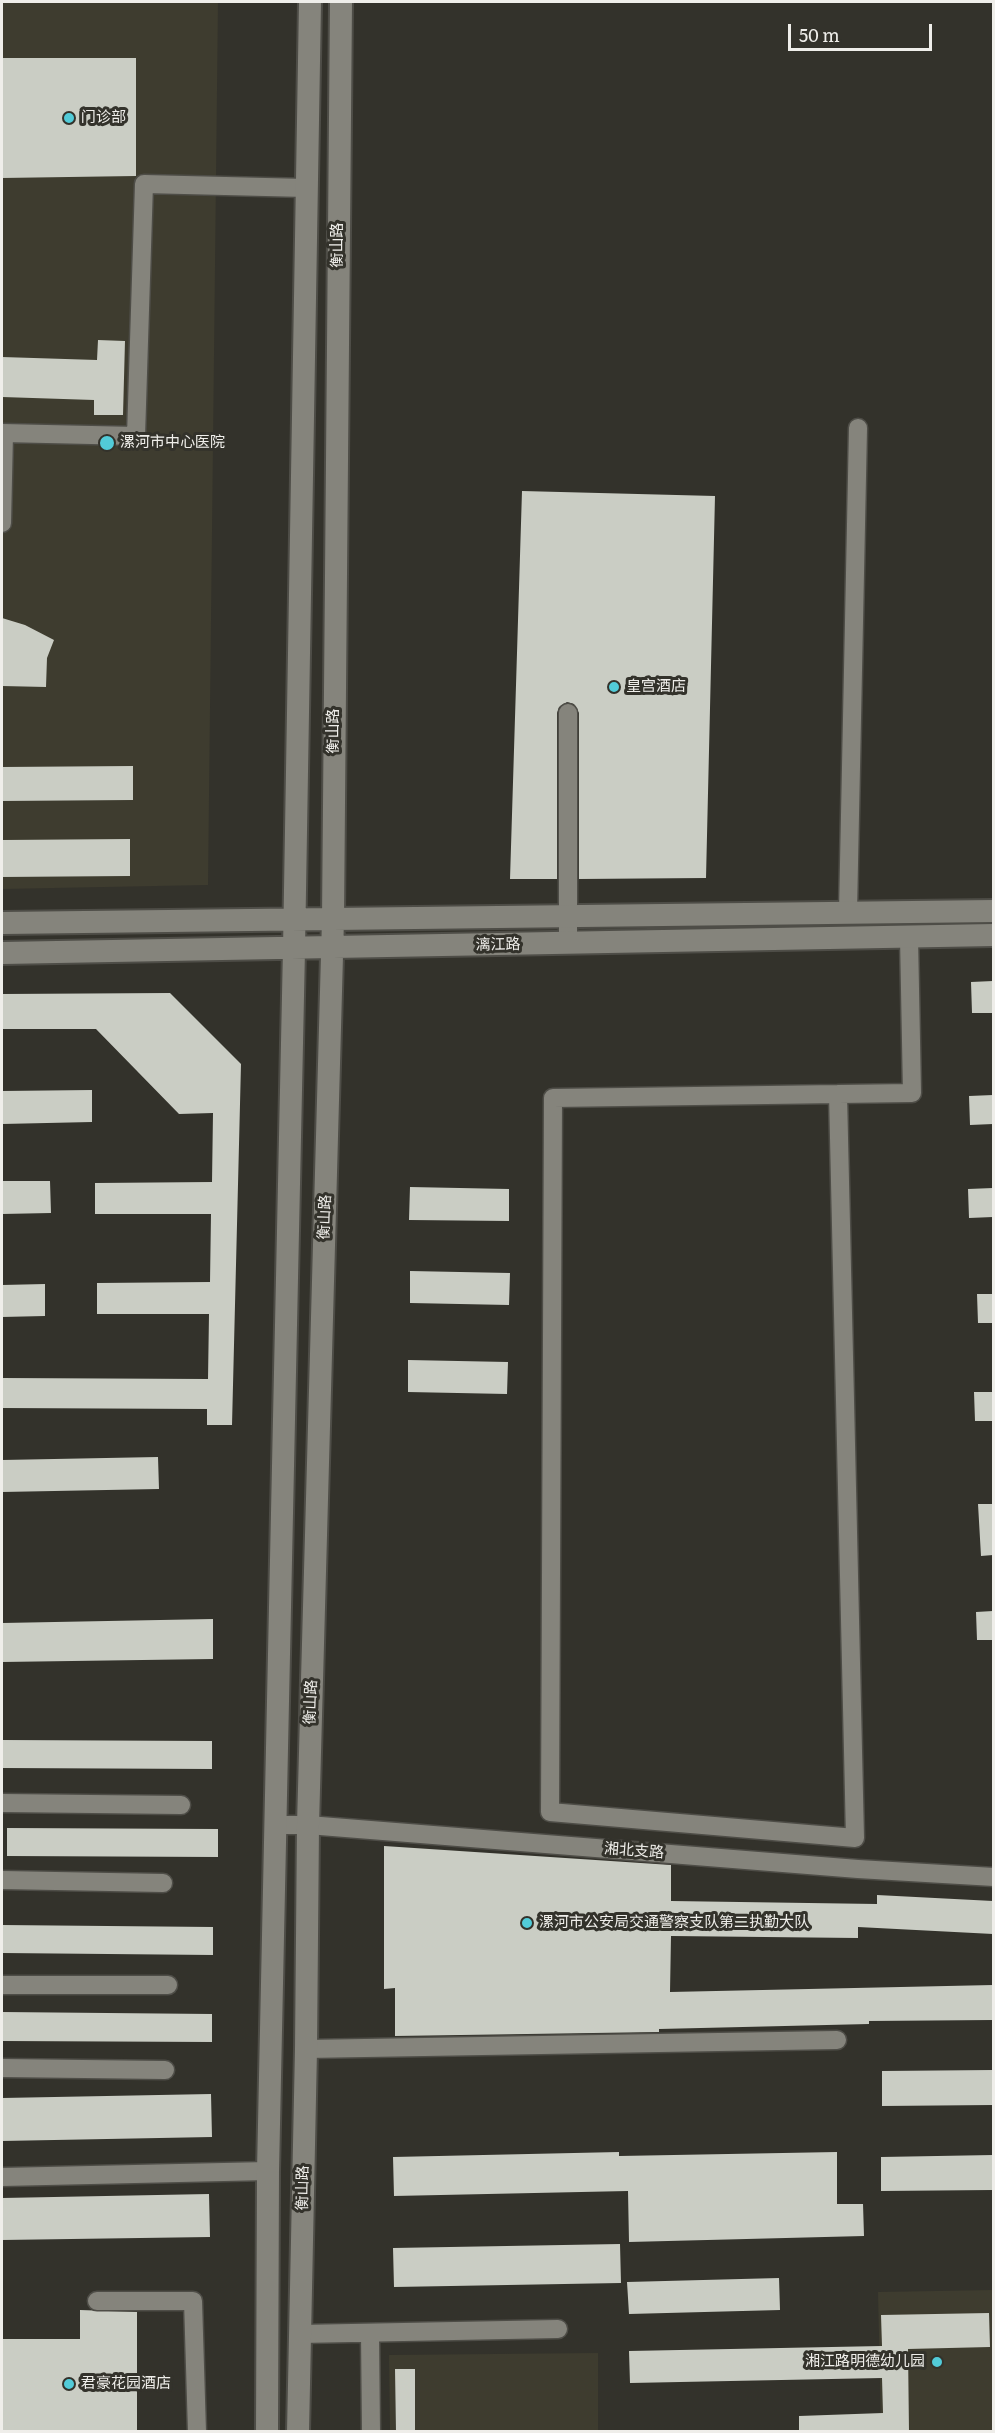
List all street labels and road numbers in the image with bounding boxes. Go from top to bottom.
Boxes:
street label: 衡山路 [329,223,347,267]
street label: 衡山路 [325,709,343,753]
street label: 漓江路 [475,936,521,954]
street label: 衡山路 [315,1194,335,1240]
street label: 衡山路 [301,1679,321,1725]
street label: 湘北支路 [603,1840,665,1862]
street label: 衡山路 [294,2165,312,2211]

